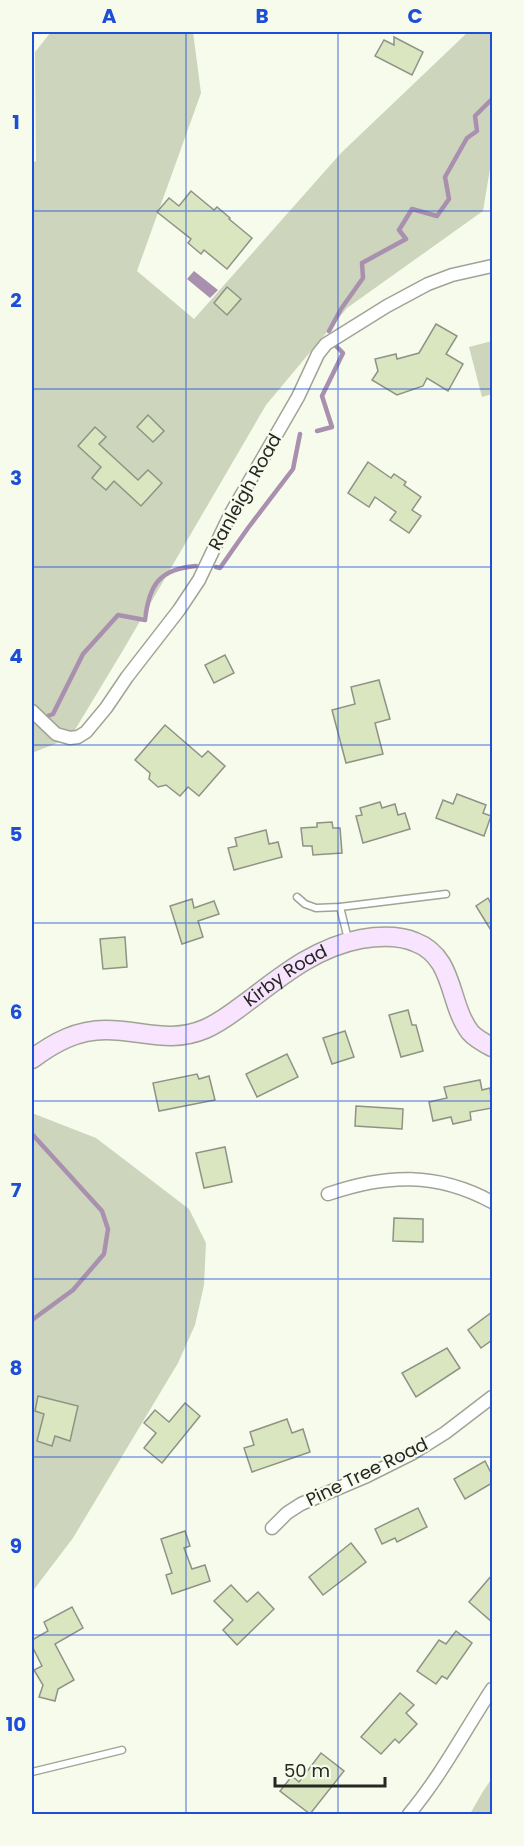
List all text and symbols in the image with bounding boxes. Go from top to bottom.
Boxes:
text: A [102,2,117,30]
text: B [255,2,269,30]
text: C [407,2,423,30]
text: 1 [12,108,20,136]
text: 2 [10,286,22,314]
street label: Ranleigh Road [202,429,287,555]
text: 3 [10,464,22,492]
text: 4 [9,642,23,670]
text: 5 [10,820,23,848]
street label: Kirby Road [238,938,331,1012]
text: 6 [10,998,22,1026]
text: 7 [11,1176,22,1204]
text: 8 [10,1354,22,1382]
street label: Pine Tree Road [302,1431,432,1512]
text: 9 [10,1532,22,1560]
text: 10 [6,1710,26,1738]
scale bar [275,1750,384,1788]
text: 50 m [284,1758,330,1783]

